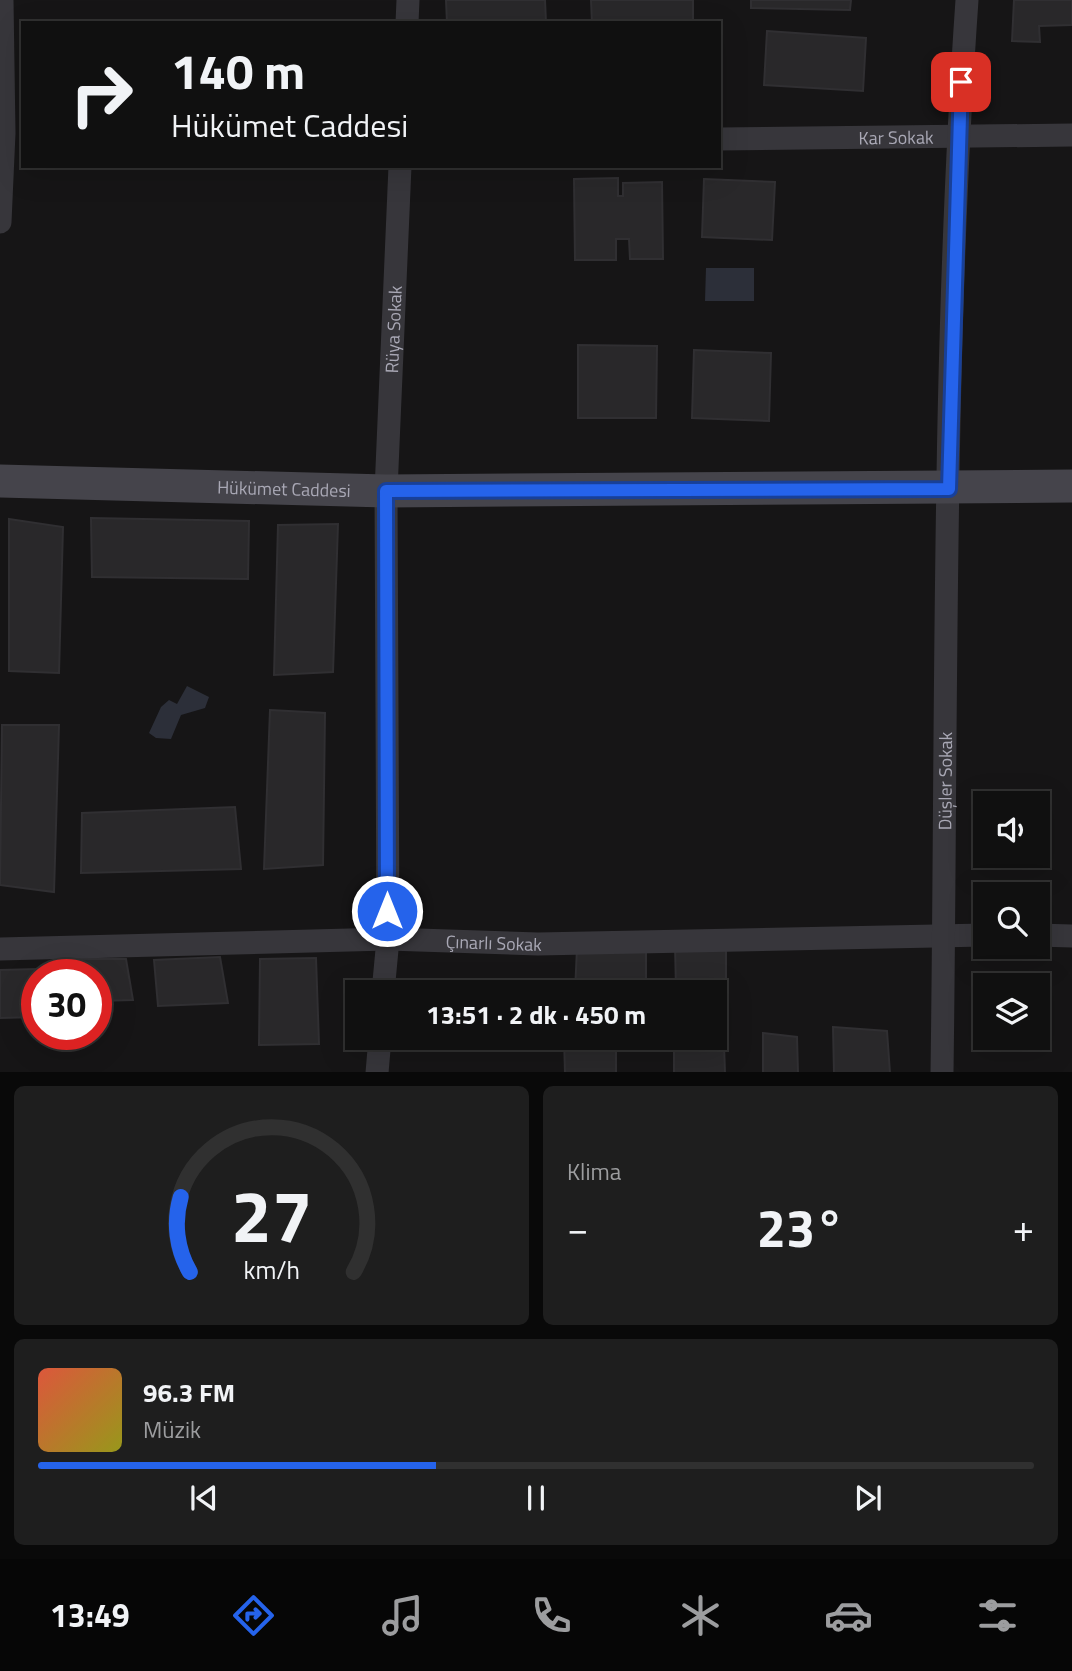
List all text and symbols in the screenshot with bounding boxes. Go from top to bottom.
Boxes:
text: 140 m [171,33,305,108]
icon: right [56,49,147,140]
pin [931,52,991,112]
icon: arrive [942,63,980,101]
text: Hükümet Caddesi [171,101,408,149]
street label: Kar Sokak [858,123,934,151]
street label: Rüya Sokak [378,285,408,374]
street label: Hükümet Caddesi [217,473,351,504]
street label: Düşler Sokak [931,731,959,830]
map controls [973,791,1050,1050]
button: sound [973,791,1050,868]
position arrow [350,874,424,948]
button: search [973,882,1050,959]
street label: Çınarlı Sokak [445,927,543,958]
speed limit sign: 30 [21,959,112,1050]
button: layers [973,973,1050,1050]
text: 13:51 · 2 dk · 450 m [426,995,646,1034]
text: Klima [567,1154,621,1189]
text: 27 [231,1160,312,1270]
text: 23° [757,1188,844,1267]
text: − [567,1199,588,1257]
text: + [1013,1199,1034,1257]
text: km/h [243,1250,300,1288]
text: 96.3 FM [143,1373,235,1412]
text: Müzik [143,1412,201,1447]
icon: previous [185,1479,223,1517]
icon: pause [517,1479,555,1517]
icon: next [849,1479,887,1517]
text: 13:49 [50,1591,130,1639]
icon: directions [229,1591,278,1640]
icon: music [378,1591,427,1640]
icon: phone [527,1591,576,1640]
icon: climate [676,1591,725,1640]
icon: car [824,1591,873,1640]
icon: filters [973,1591,1022,1640]

